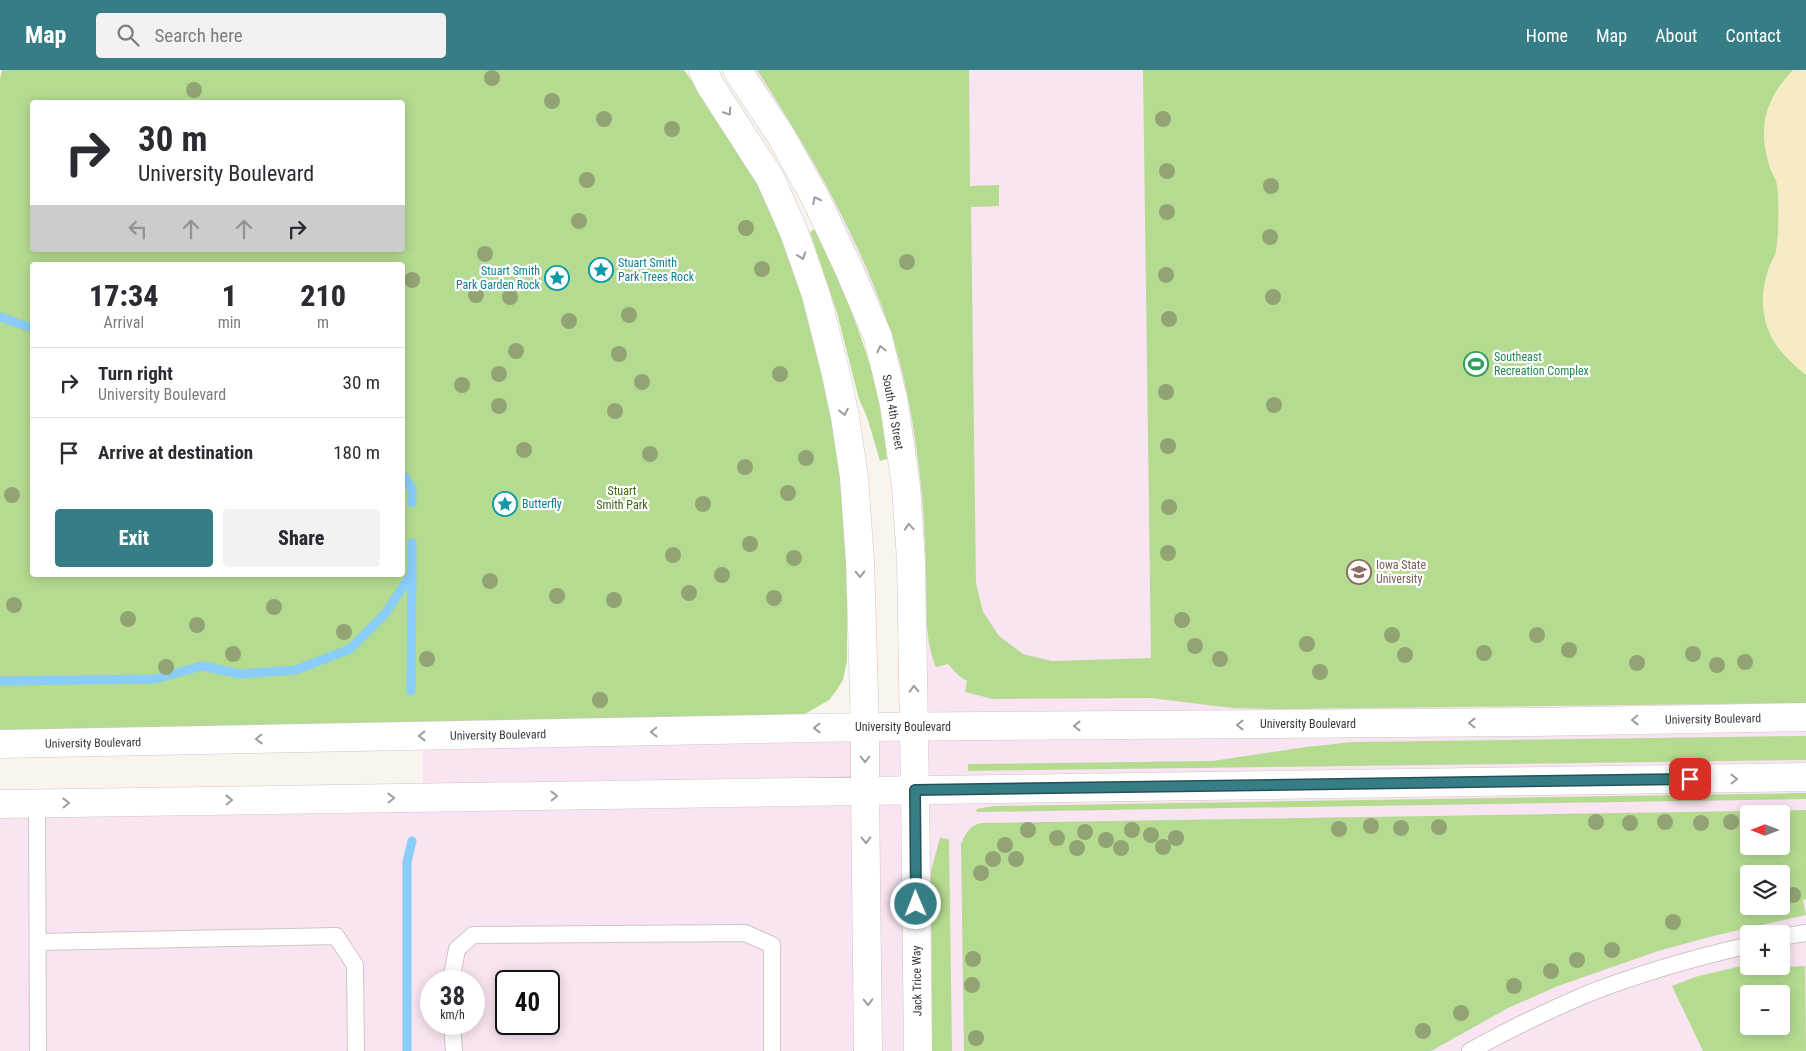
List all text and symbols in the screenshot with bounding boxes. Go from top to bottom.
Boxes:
search box [96,13,446,58]
text: Map [25,21,66,49]
icon: search [114,21,142,49]
text: Search here [154,24,243,47]
text: Home [1526,25,1568,46]
text: Map [1596,25,1627,46]
text: About [1655,25,1697,46]
text: Contact [1725,25,1781,46]
one-way arrow [722,106,731,116]
text: 30 m [138,119,207,160]
icon: right [55,120,120,185]
text: University Boulevard [138,161,314,186]
one-way arrow [812,197,822,206]
icon: left [124,215,152,243]
icon: ahead [177,215,205,243]
icon: ahead [230,215,258,243]
icon: right [283,215,311,243]
one-way arrow [797,251,807,259]
place label: Stuart Smith Park Trees Rock [618,256,695,284]
place icon: Stuart Smith Park Trees Rock [588,257,614,283]
place label: Stuart Smith Park Garden Rock [456,264,541,292]
place icon: Stuart Smith Park Garden Rock [544,265,570,291]
text: 17:34 [89,278,159,313]
text: 1 [222,278,237,313]
text: 210 [300,278,346,313]
text: Arrival [103,313,144,332]
text: min [218,313,241,332]
text: m [317,313,329,332]
one-way arrow [876,345,887,354]
place label: Southeast Recreation Complex [1494,350,1589,378]
sports icon: Southeast Recreation Complex [1463,351,1489,377]
text: Turn right [98,362,173,385]
icon: right [55,369,83,397]
text: 30 m [343,371,380,394]
street label: South 4th Street [879,373,907,451]
text: University Boulevard [98,385,226,404]
one-way arrow [838,408,849,417]
icon: arrive [55,439,83,467]
text: Arrive at destination [98,441,253,464]
text: 180 m [333,441,380,464]
park label: Stuart Smith Park [596,484,648,512]
place icon: Butterfly [492,491,518,517]
place label: Butterfly [522,497,562,511]
button: Exit [55,509,213,567]
button: Share [223,509,380,567]
one-way arrow [903,523,914,531]
place label: Iowa State University [1376,558,1426,586]
school or university icon: Iowa State University [1346,559,1372,585]
one-way arrow [855,570,865,578]
one-way arrow [909,685,919,692]
street label: University Boulevard [1665,711,1761,727]
one-way arrow [1631,715,1639,726]
street label: University Boulevard [1260,717,1356,731]
one-way arrow [1468,718,1476,728]
street label: University Boulevard [855,720,951,734]
one-way arrow [1236,720,1244,730]
one-way arrow [1073,721,1081,731]
one-way arrow [812,723,820,733]
one-way arrow [650,726,658,737]
street label: University Boulevard [450,727,546,743]
one-way arrow [417,731,425,741]
one-way arrow [255,734,263,745]
street label: University Boulevard [45,735,141,751]
one-way arrow [860,756,870,764]
pin [1669,758,1711,800]
icon: arrive [1676,765,1704,793]
one-way arrow [1730,773,1738,784]
one-way arrow [550,791,558,801]
one-way arrow [388,793,395,803]
one-way arrow [225,795,233,806]
one-way arrow [62,798,70,808]
north arrow [1740,805,1790,855]
map controls [1740,805,1790,1035]
one-way arrow [861,836,871,844]
button: layers [1740,865,1790,915]
position arrow [889,877,941,929]
button: + [1740,925,1790,975]
street label: Jack Trice Way [909,946,925,1016]
speed limit sign: 40 [495,970,560,1035]
text: 38 [440,982,465,1011]
button: − [1740,985,1790,1035]
one-way arrow [863,999,873,1007]
text: km/h [440,1008,465,1022]

